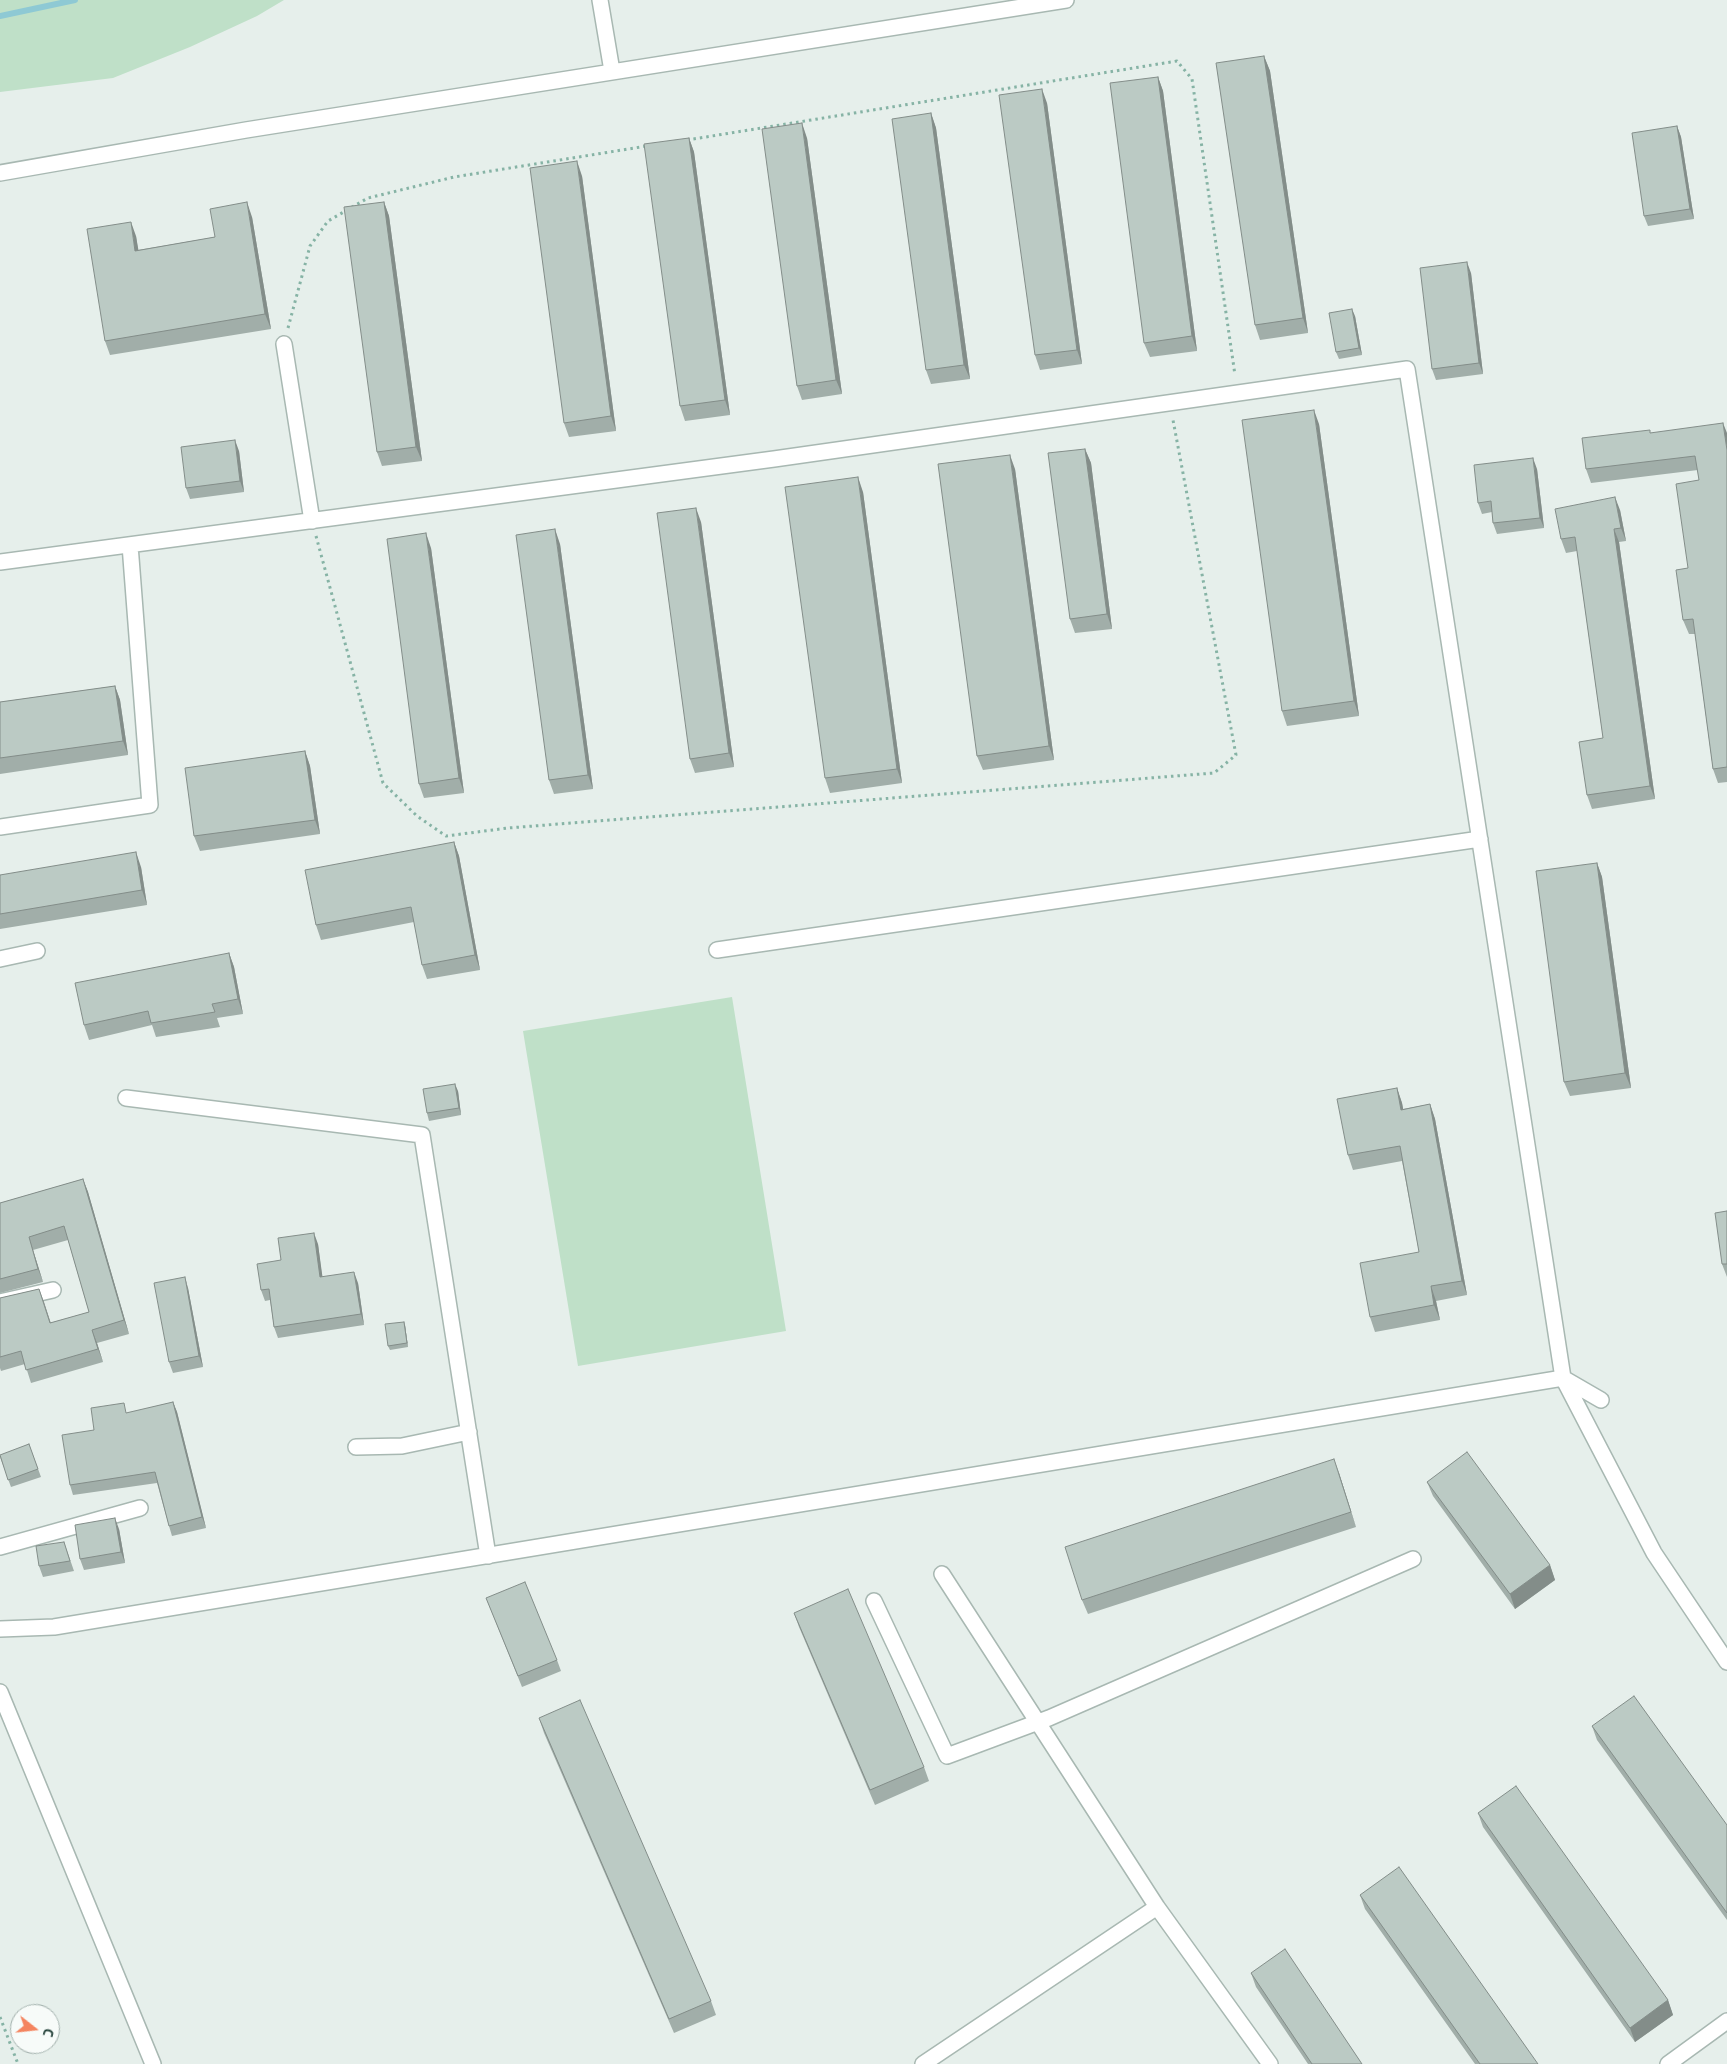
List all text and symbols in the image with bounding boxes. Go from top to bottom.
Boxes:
north arrow [10,2004,60,2054]
text: С [39,2027,58,2039]

